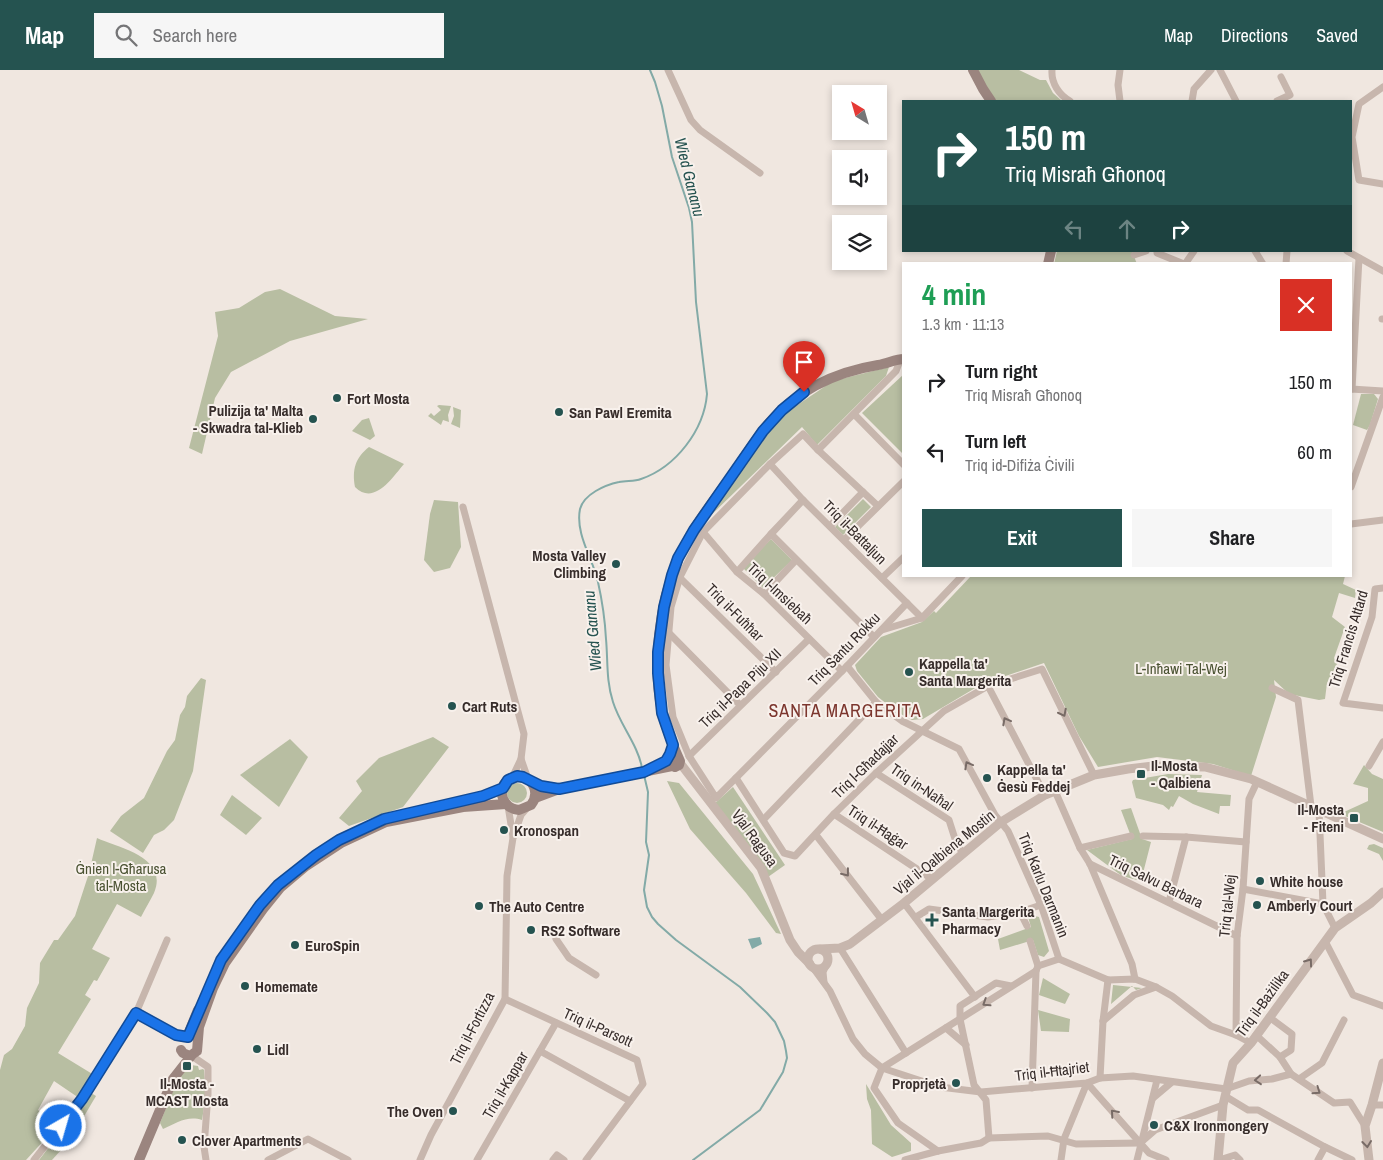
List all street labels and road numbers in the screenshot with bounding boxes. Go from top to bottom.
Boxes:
street label: Triq il-Battaljun [818,495,892,569]
street label: Triq l-Imsiebaħ [743,557,817,629]
street label: Triq il-Fuħħar [701,578,769,646]
street label: Triq Francis Attard [1323,587,1373,691]
street label: Triq Santu Rokku [803,607,885,691]
street label: Triq il-Papa Piju XII [694,643,786,733]
street label: Triq l-Għadajjar [827,729,903,803]
street label: Triq in-Naħal [887,758,957,816]
street label: Triq il-Ħaġar [844,800,912,854]
street label: Vjal Ragusa [727,805,783,871]
street label: Vjal il-Qalbiena Mostin [889,805,999,899]
street label: Triq Karlu Darmanin [1013,830,1075,940]
street label: Triq Salvu Barbara [1105,849,1207,913]
street label: Triq tal-Wej [1213,874,1241,938]
street label: Triq il-Bażilika [1230,965,1294,1041]
street label: Triq il-Fortizza [445,988,499,1068]
street label: Triq il-Parsott [560,1002,637,1052]
street label: Triq il-Kappar [477,1047,533,1123]
street label: Triq il-Ħtajriet [1014,1056,1091,1086]

